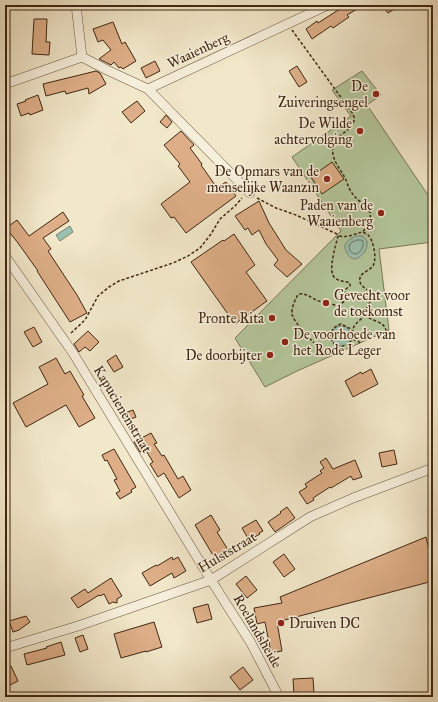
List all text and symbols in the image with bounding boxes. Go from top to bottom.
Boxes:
street label: Waaienberg [165,29,232,72]
place label: De Zuiveringsengel [278,78,368,111]
marker: De Zuiveringsengel [371,89,381,99]
place label: De Wilde achtervolging [274,115,352,148]
marker: De Wilde achtervolging [355,126,365,136]
place label: De Opmars van de menselijke Waanzin [207,163,319,196]
marker: De Opmars van de menselijke Waanzin [322,174,332,184]
place label: Paden van de Waaienberg [300,197,373,230]
marker: Paden van de Waaienberg [376,208,386,218]
place label: Gevecht voor de toekomst [334,287,411,320]
marker: Gevecht voor de toekomst [321,298,331,308]
place label: Pronte Rita [198,310,264,327]
marker: Pronte Rita [267,313,277,323]
place label: De voorhoede van het Rode Leger [293,326,396,359]
marker: De voorhoede van het Rode Leger [280,337,290,347]
place label: De doorbijter [185,347,263,364]
marker: De doorbijter [265,350,275,360]
street label: Kapucienenstraat [90,362,155,456]
street label: Hulststraat [195,528,260,577]
street label: Roelandsheide [230,591,286,671]
place label: Druiven DC [289,615,360,632]
marker: Druiven DC [276,618,286,628]

